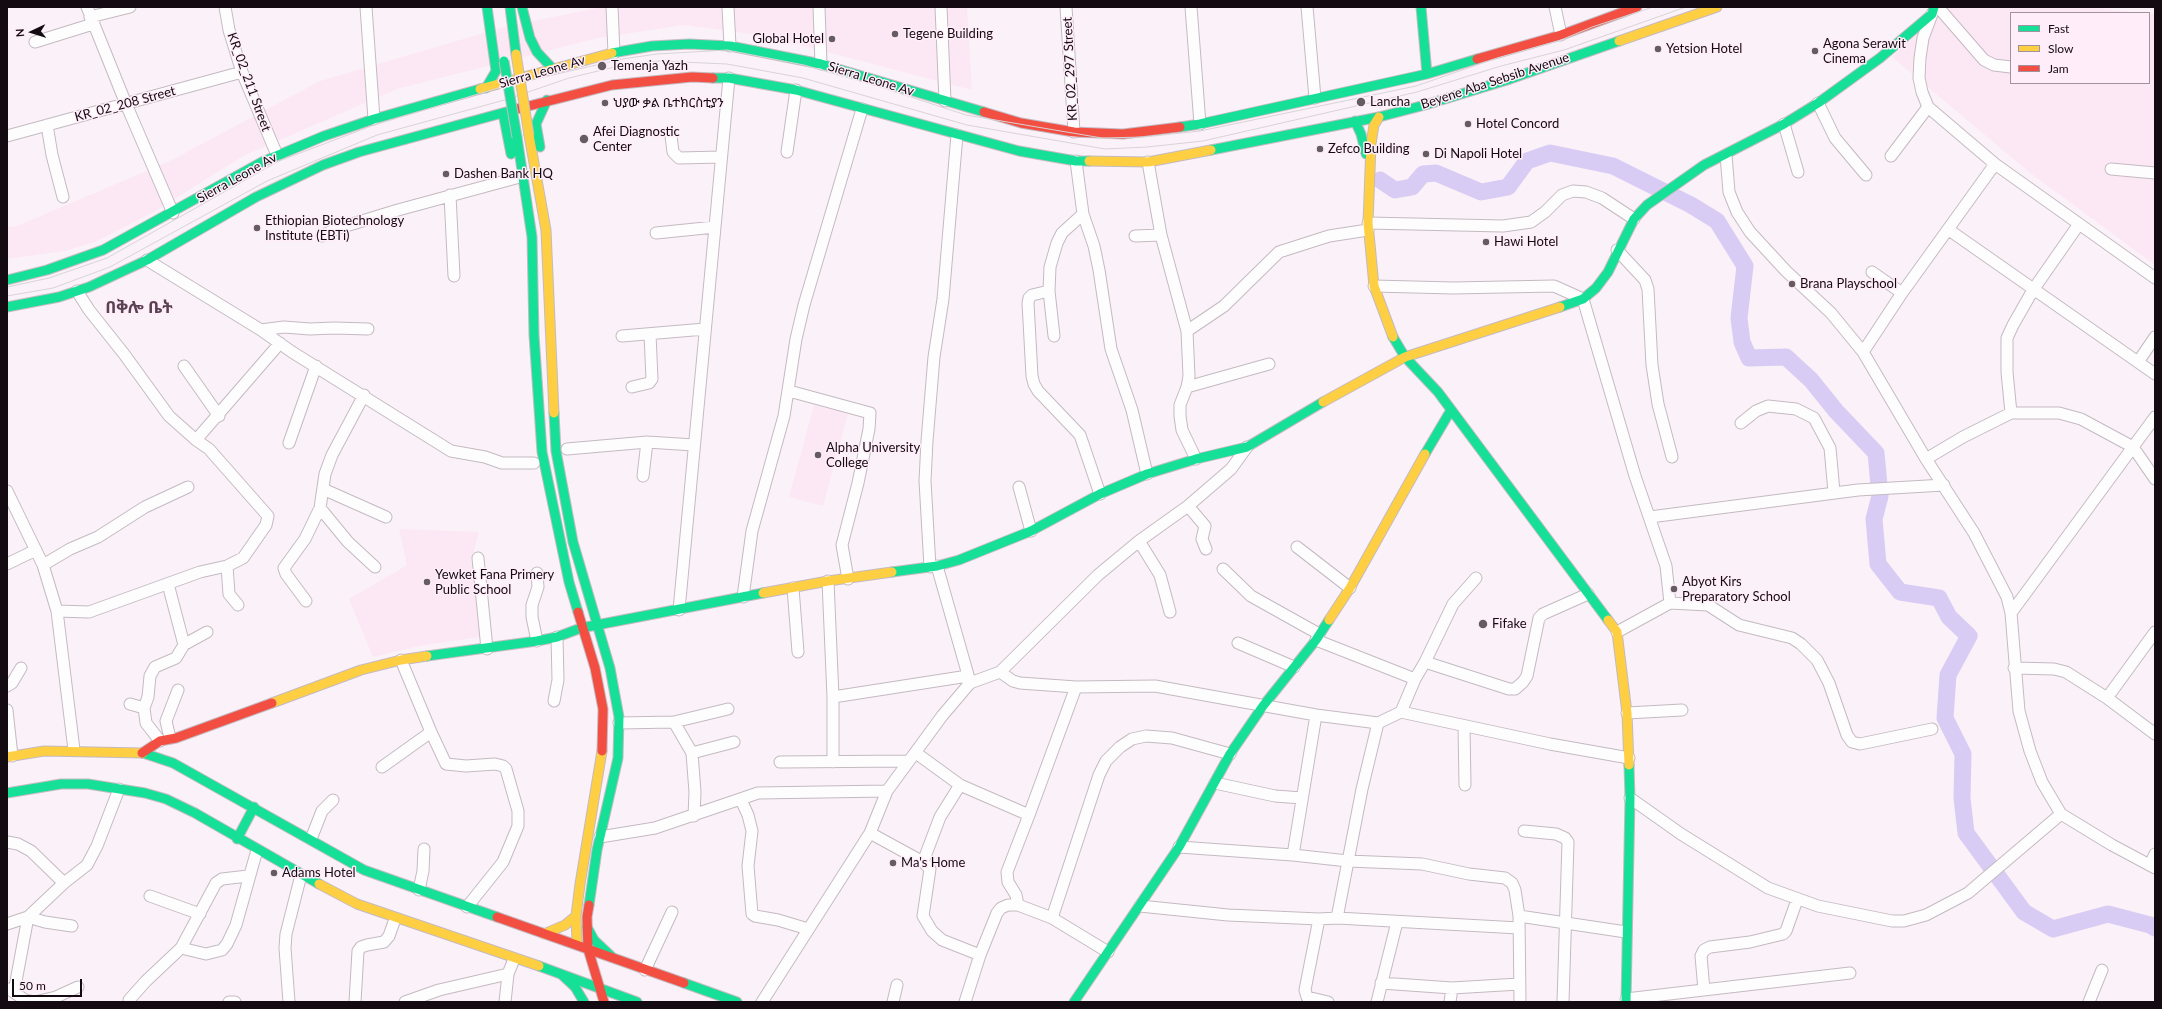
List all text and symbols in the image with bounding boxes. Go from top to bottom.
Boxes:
north arrow [12,12,52,52]
legend [2010,12,2150,84]
street label: KR_02_297 Street [1059,17,1081,121]
text: Fast [2048,21,2069,36]
place label: Tegene Building [903,26,993,42]
text: N [13,28,26,38]
marker: Tegene Building [890,29,900,39]
street label: KR_02_211 Street [224,30,274,134]
place label: Global Hotel [752,31,824,47]
marker: Global Hotel [827,34,837,44]
place label: Agona Serawit Cinema [1823,36,1906,67]
place label: Yetsion Hotel [1666,41,1742,57]
text: Slow [2048,41,2073,56]
marker: Yetsion Hotel [1653,44,1663,54]
marker: Agona Serawit Cinema [1810,46,1820,56]
street label: Beyene Aba Sebsib Avenue [1419,50,1571,112]
street label: Sierra Leone Av [497,52,587,92]
place label: Temenja Yazh [611,58,688,74]
street label: Sierra Leone Av [826,59,916,99]
marker: Temenja Yazh [596,60,608,72]
text: Jam [2048,61,2069,76]
street label: KR_02_208 Street [73,83,177,125]
place label: Lancha [1370,94,1410,110]
place label: ህያው ቃል ቤተክርስቲያን [613,95,724,111]
marker: Lancha [1355,96,1367,108]
marker: ህያው ቃል ቤተክርስቲያን [600,98,610,108]
place label: Hotel Concord [1476,116,1559,132]
marker: Hotel Concord [1463,119,1473,129]
place label: Afei Diagnostic Center [593,124,680,155]
marker: Afei Diagnostic Center [578,133,590,145]
place label: Zefco Building [1328,141,1410,157]
marker: Zefco Building [1315,144,1325,154]
place label: Di Napoli Hotel [1434,146,1522,162]
marker: Di Napoli Hotel [1421,149,1431,159]
street label: Sierra Leone Av [194,150,280,206]
place label: Dashen Bank HQ [454,166,553,182]
marker: Dashen Bank HQ [441,169,451,179]
place label: Ethiopian Biotechnology Institute (EBTi) [265,213,404,244]
marker: Ethiopian Biotechnology Institute (EBTi) [252,223,262,233]
place label: Hawi Hotel [1494,234,1558,250]
marker: Hawi Hotel [1481,237,1491,247]
place label: Brana Playschool [1800,276,1897,292]
marker: Brana Playschool [1787,279,1797,289]
district label: በቅሎ ቤት [105,298,173,318]
place label: Alpha University College [826,440,920,471]
marker: Alpha University College [813,450,823,460]
place label: Yewket Fana Primery Public School [435,567,554,598]
place label: Abyot Kirs Preparatory School [1682,574,1791,605]
marker: Yewket Fana Primery Public School [422,577,432,587]
marker: Abyot Kirs Preparatory School [1669,584,1679,594]
place label: Fifake [1492,616,1527,632]
marker: Fifake [1477,618,1489,630]
place label: Ma's Home [901,855,965,871]
marker: Ma's Home [888,858,898,868]
place label: Adams Hotel [282,865,356,881]
marker: Adams Hotel [269,868,279,878]
scale bar [14,971,84,997]
text: 50 m [19,978,46,993]

